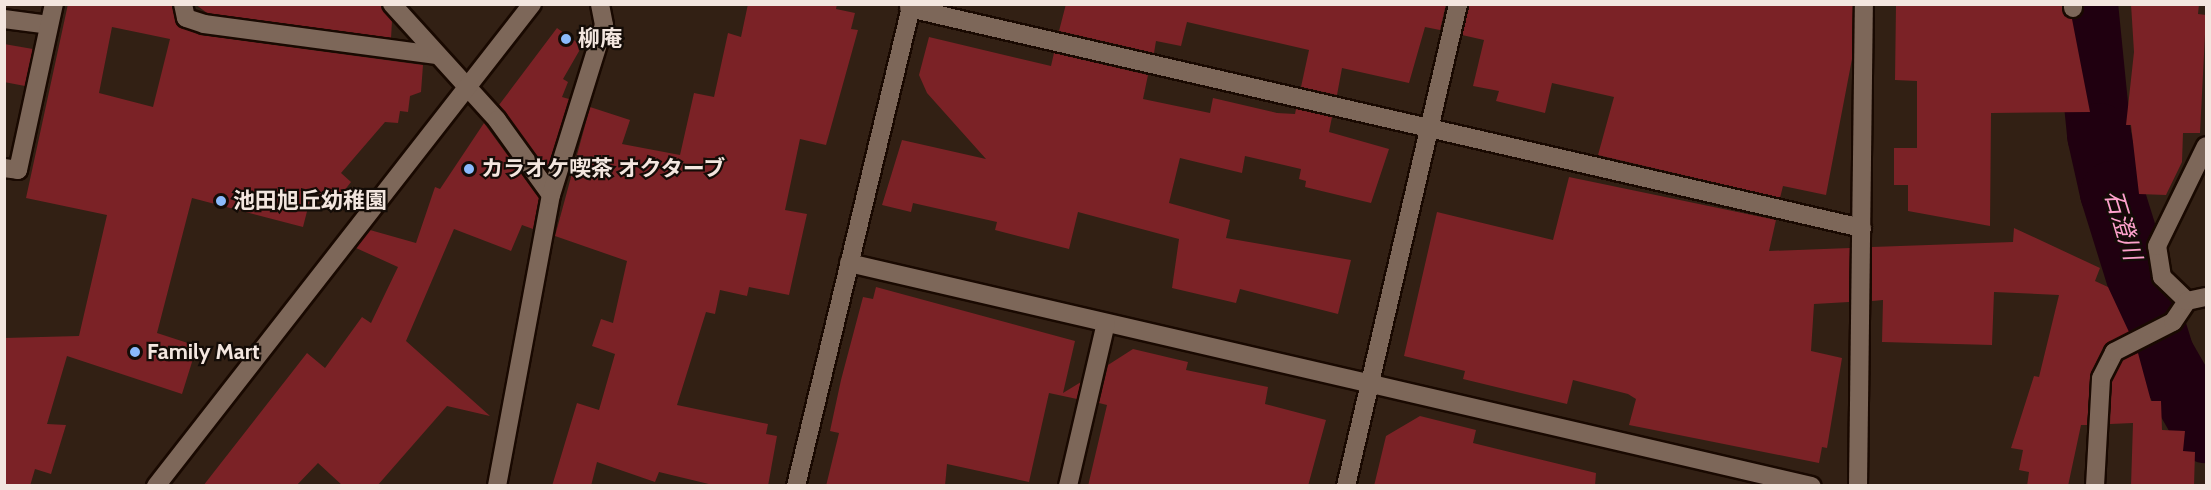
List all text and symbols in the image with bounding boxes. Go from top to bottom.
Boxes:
place label: 柳庵 [578,26,622,52]
marker: 柳庵 [559,32,573,46]
place label: カラオケ喫茶 オクターブ [481,156,728,182]
marker: カラオケ喫茶 オクターブ [462,162,476,176]
water label: 石澄川 [2099,186,2147,264]
place label: 池田旭丘幼稚園 [233,188,387,214]
marker: 池田旭丘幼稚園 [214,194,228,208]
place label: Family Mart [147,339,259,365]
marker: Family Mart [128,345,142,359]

